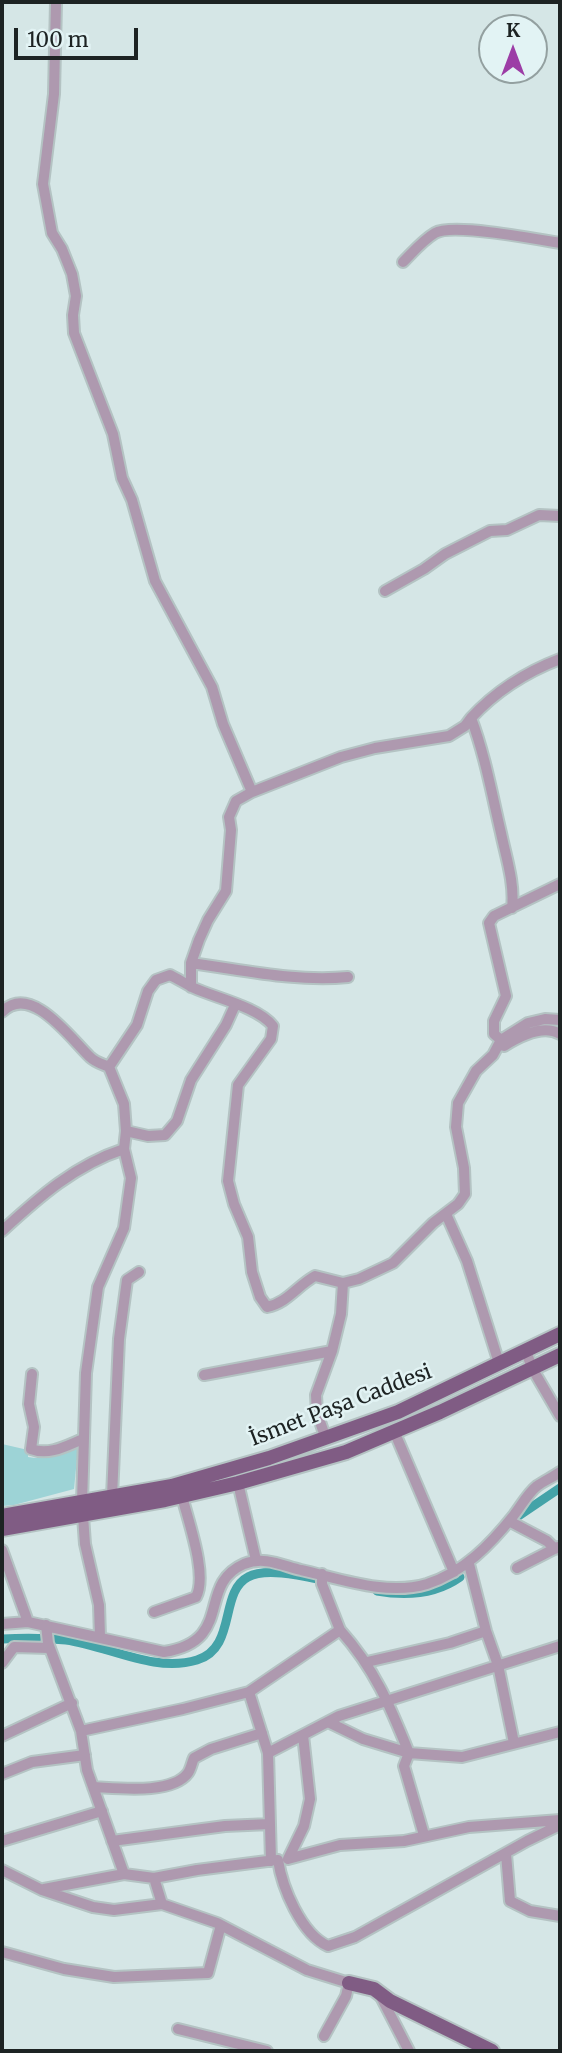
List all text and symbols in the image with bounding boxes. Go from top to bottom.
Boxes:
scale bar [18,14,142,58]
north arrow [478,14,548,84]
text: K [506,18,520,42]
text: 100 m [27,26,89,53]
street label: İsmet Paşa Caddesi [246,1360,436,1452]

